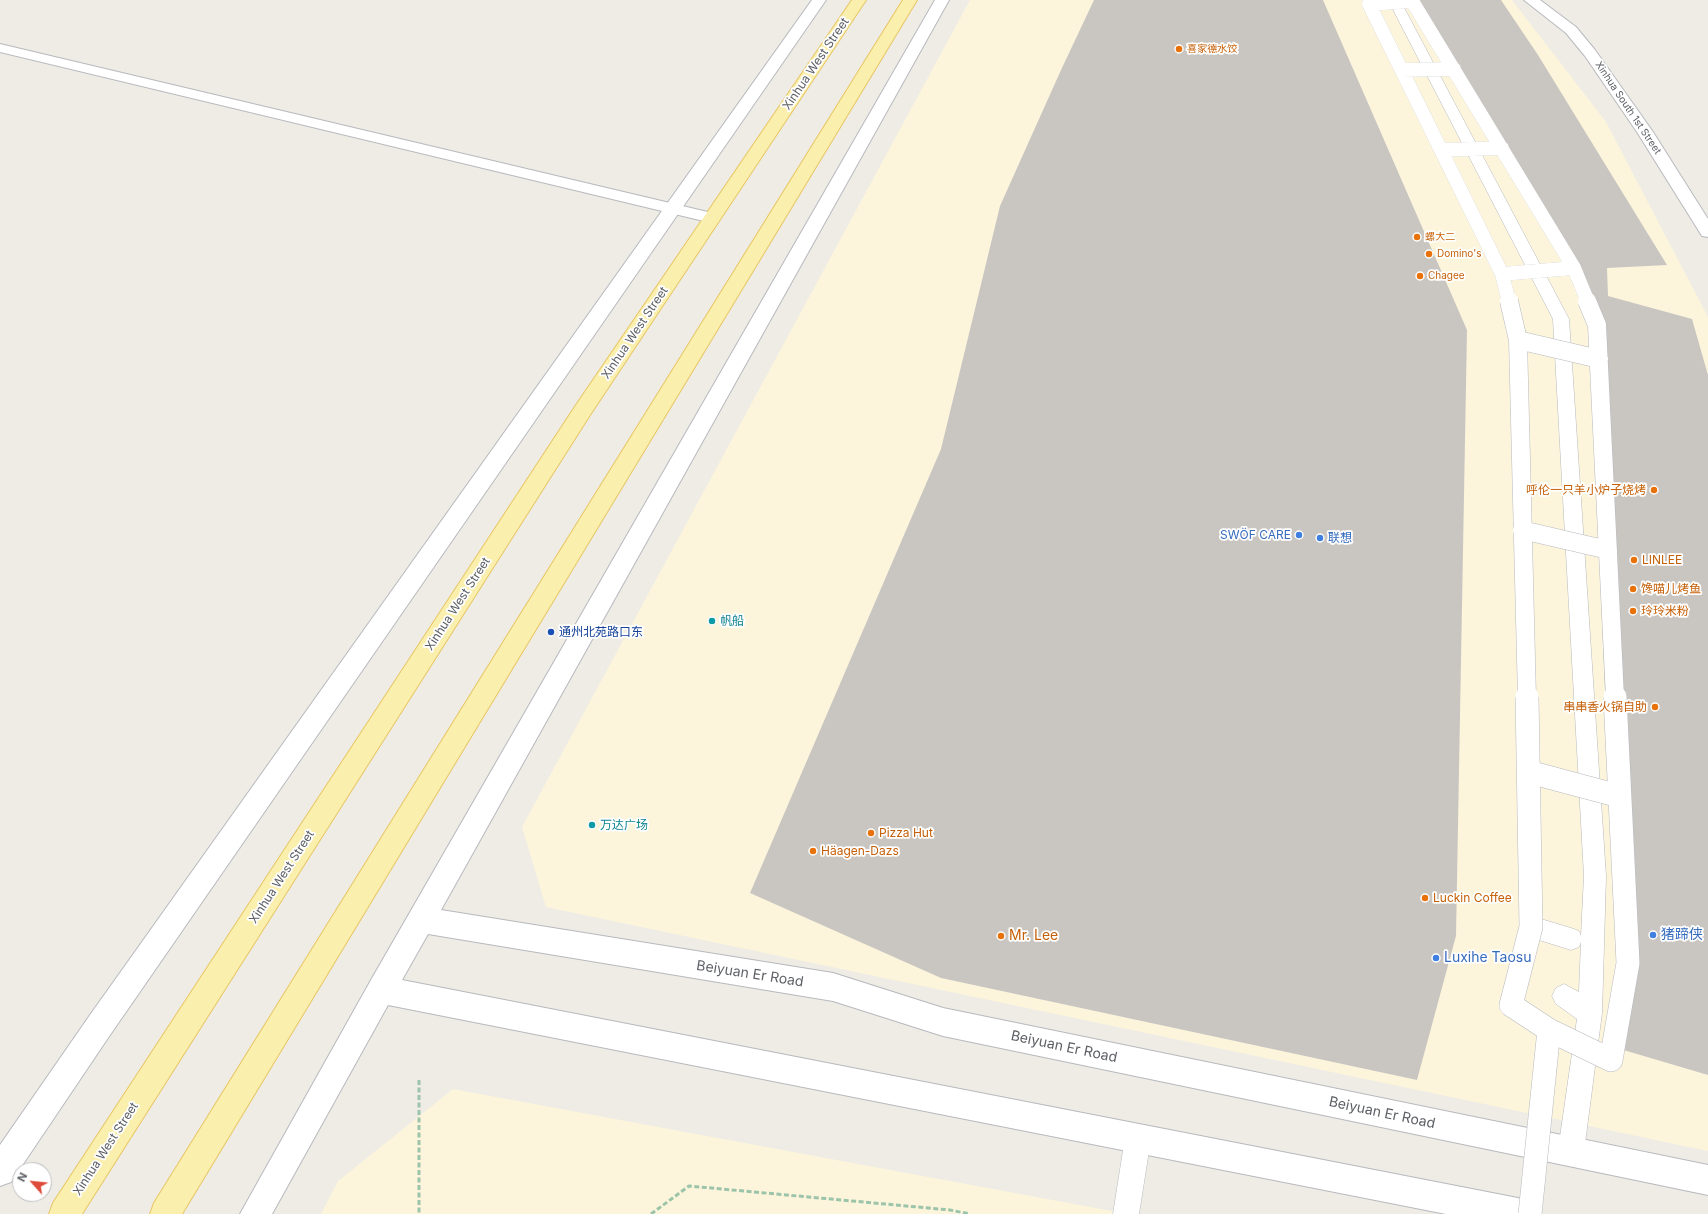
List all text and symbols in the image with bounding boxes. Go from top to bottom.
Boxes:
street label: Xinhua West Street [780,15,852,113]
place label: 喜家德水饺 [1187,43,1237,55]
marker: 喜家德水饺 [1174,44,1184,54]
street label: Xinhua South 1st Street [1592,59,1664,157]
place label: 螺大二 [1425,231,1455,243]
marker: 螺大二 [1412,232,1422,242]
place label: Domino's [1437,248,1481,260]
marker: Domino's [1424,249,1434,259]
place label: Chagee [1428,270,1465,282]
marker: Chagee [1415,271,1425,281]
street label: Xinhua West Street [599,284,671,382]
place label: 呼伦一只羊小炉子烧烤 [1526,483,1646,497]
marker: 呼伦一只羊小炉子烧烤 [1649,485,1659,495]
place label: SWÖF CARE [1220,528,1291,542]
marker: SWÖF CARE [1294,530,1304,540]
place label: 联想 [1328,531,1352,545]
marker: 联想 [1315,533,1325,543]
place label: LINLEE [1642,553,1682,567]
street label: Xinhua West Street [422,555,494,653]
marker: LINLEE [1629,555,1639,565]
place label: 馋喵儿烤鱼 [1641,582,1701,596]
marker: 馋喵儿烤鱼 [1628,584,1638,594]
place label: 玲玲米粉 [1641,604,1689,618]
marker: 玲玲米粉 [1628,606,1638,616]
place label: 帆船 [720,614,744,628]
marker: 帆船 [707,616,717,626]
place label: 通州北苑路口东 [559,625,643,639]
marker: 通州北苑路口东 [546,627,556,637]
place label: 串串香火锅自助 [1563,700,1647,714]
marker: 串串香火锅自助 [1650,702,1660,712]
place label: 万达广场 [600,818,648,832]
marker: 万达广场 [587,820,597,830]
place label: Pizza Hut [879,826,933,840]
street label: Xinhua West Street [246,828,318,926]
marker: Pizza Hut [866,828,876,838]
place label: Häagen-Dazs [821,844,899,858]
marker: Häagen-Dazs [808,846,818,856]
place label: Luckin Coffee [1433,891,1512,905]
marker: Luckin Coffee [1420,893,1430,903]
place label: 猪蹄侠 [1661,927,1703,943]
place label: Mr. Lee [1009,928,1058,944]
marker: 猪蹄侠 [1648,930,1658,940]
marker: Mr. Lee [996,931,1006,941]
place label: Luxihe Taosu [1444,950,1532,966]
marker: Luxihe Taosu [1431,953,1441,963]
street label: Beiyuan Er Road [695,957,805,991]
street label: Beiyuan Er Road [1009,1028,1119,1066]
street label: Beiyuan Er Road [1327,1094,1437,1132]
street label: Xinhua West Street [70,1100,142,1198]
north arrow [12,1162,52,1202]
text: N [14,1170,30,1184]

